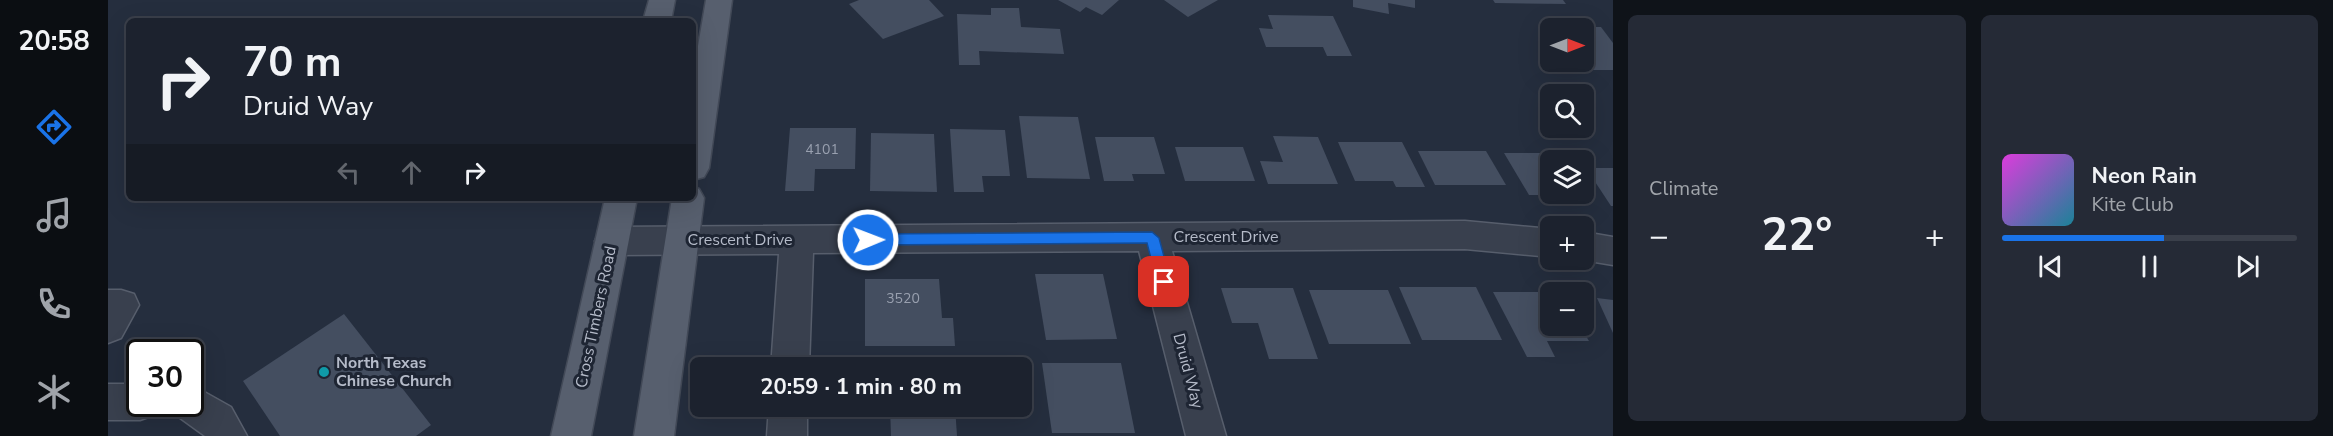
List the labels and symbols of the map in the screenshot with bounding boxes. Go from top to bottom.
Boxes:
north arrow [1540,18,1594,72]
house number: 4101 [805,140,839,159]
position arrow [836,208,900,272]
street label: Crescent Drive [1173,226,1279,248]
street label: Crescent Drive [687,229,793,251]
street label: Cross Timbers Road [570,244,622,390]
pin [1138,256,1189,307]
house number: 3520 [886,289,920,308]
street label: Druid Way [1167,331,1209,412]
speed limit sign: 30 [126,339,204,417]
place label: North Texas Chinese Church [336,352,452,392]
marker: North Texas Chinese Church [317,365,331,379]

